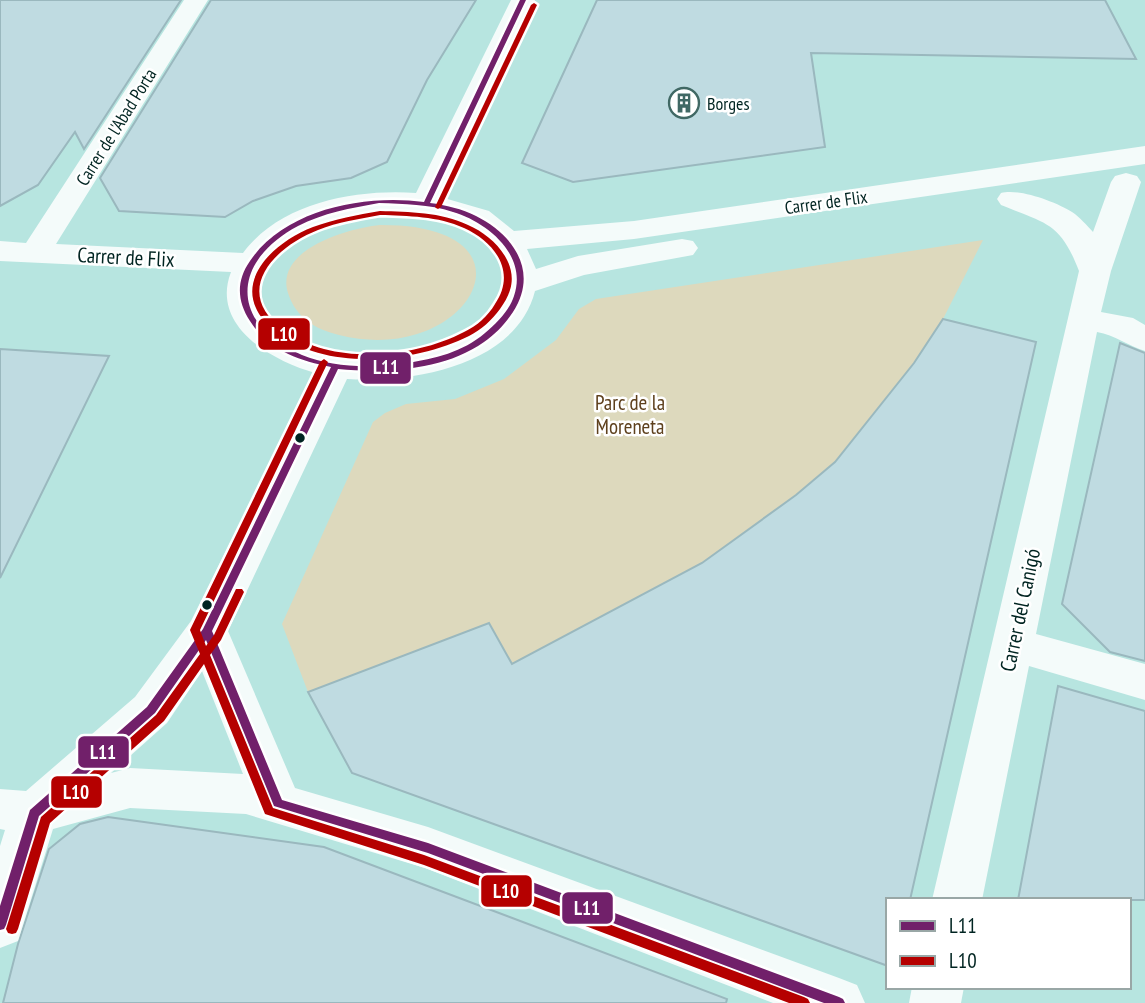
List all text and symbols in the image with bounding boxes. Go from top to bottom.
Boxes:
street label: Carrer de l'Abad Porta [71,64,161,190]
building icon: Borges [667,86,701,120]
place label: Borges [707,92,749,115]
street label: Carrer de Flix [783,185,869,219]
street label: Carrer de Flix [77,241,176,273]
line badge: L10 [257,317,311,351]
text: L10 [271,322,297,346]
line badge: L11 [359,351,412,385]
text: L11 [373,355,399,379]
park label: Parc de la Moreneta [595,389,665,440]
unlabelled marker [293,431,307,445]
street label: Carrer del Canigó [994,546,1046,674]
unlabelled marker [200,598,214,612]
line badge: L11 [77,735,130,769]
text: L11 [90,740,116,764]
line badge: L10 [50,775,103,809]
text: L10 [63,780,89,804]
line badge: L10 [480,874,533,908]
text: L10 [493,879,519,903]
line badge: L11 [561,891,614,925]
text: L11 [574,896,600,920]
legend [886,898,1131,989]
text: L11 [949,912,977,939]
text: L10 [949,947,977,974]

